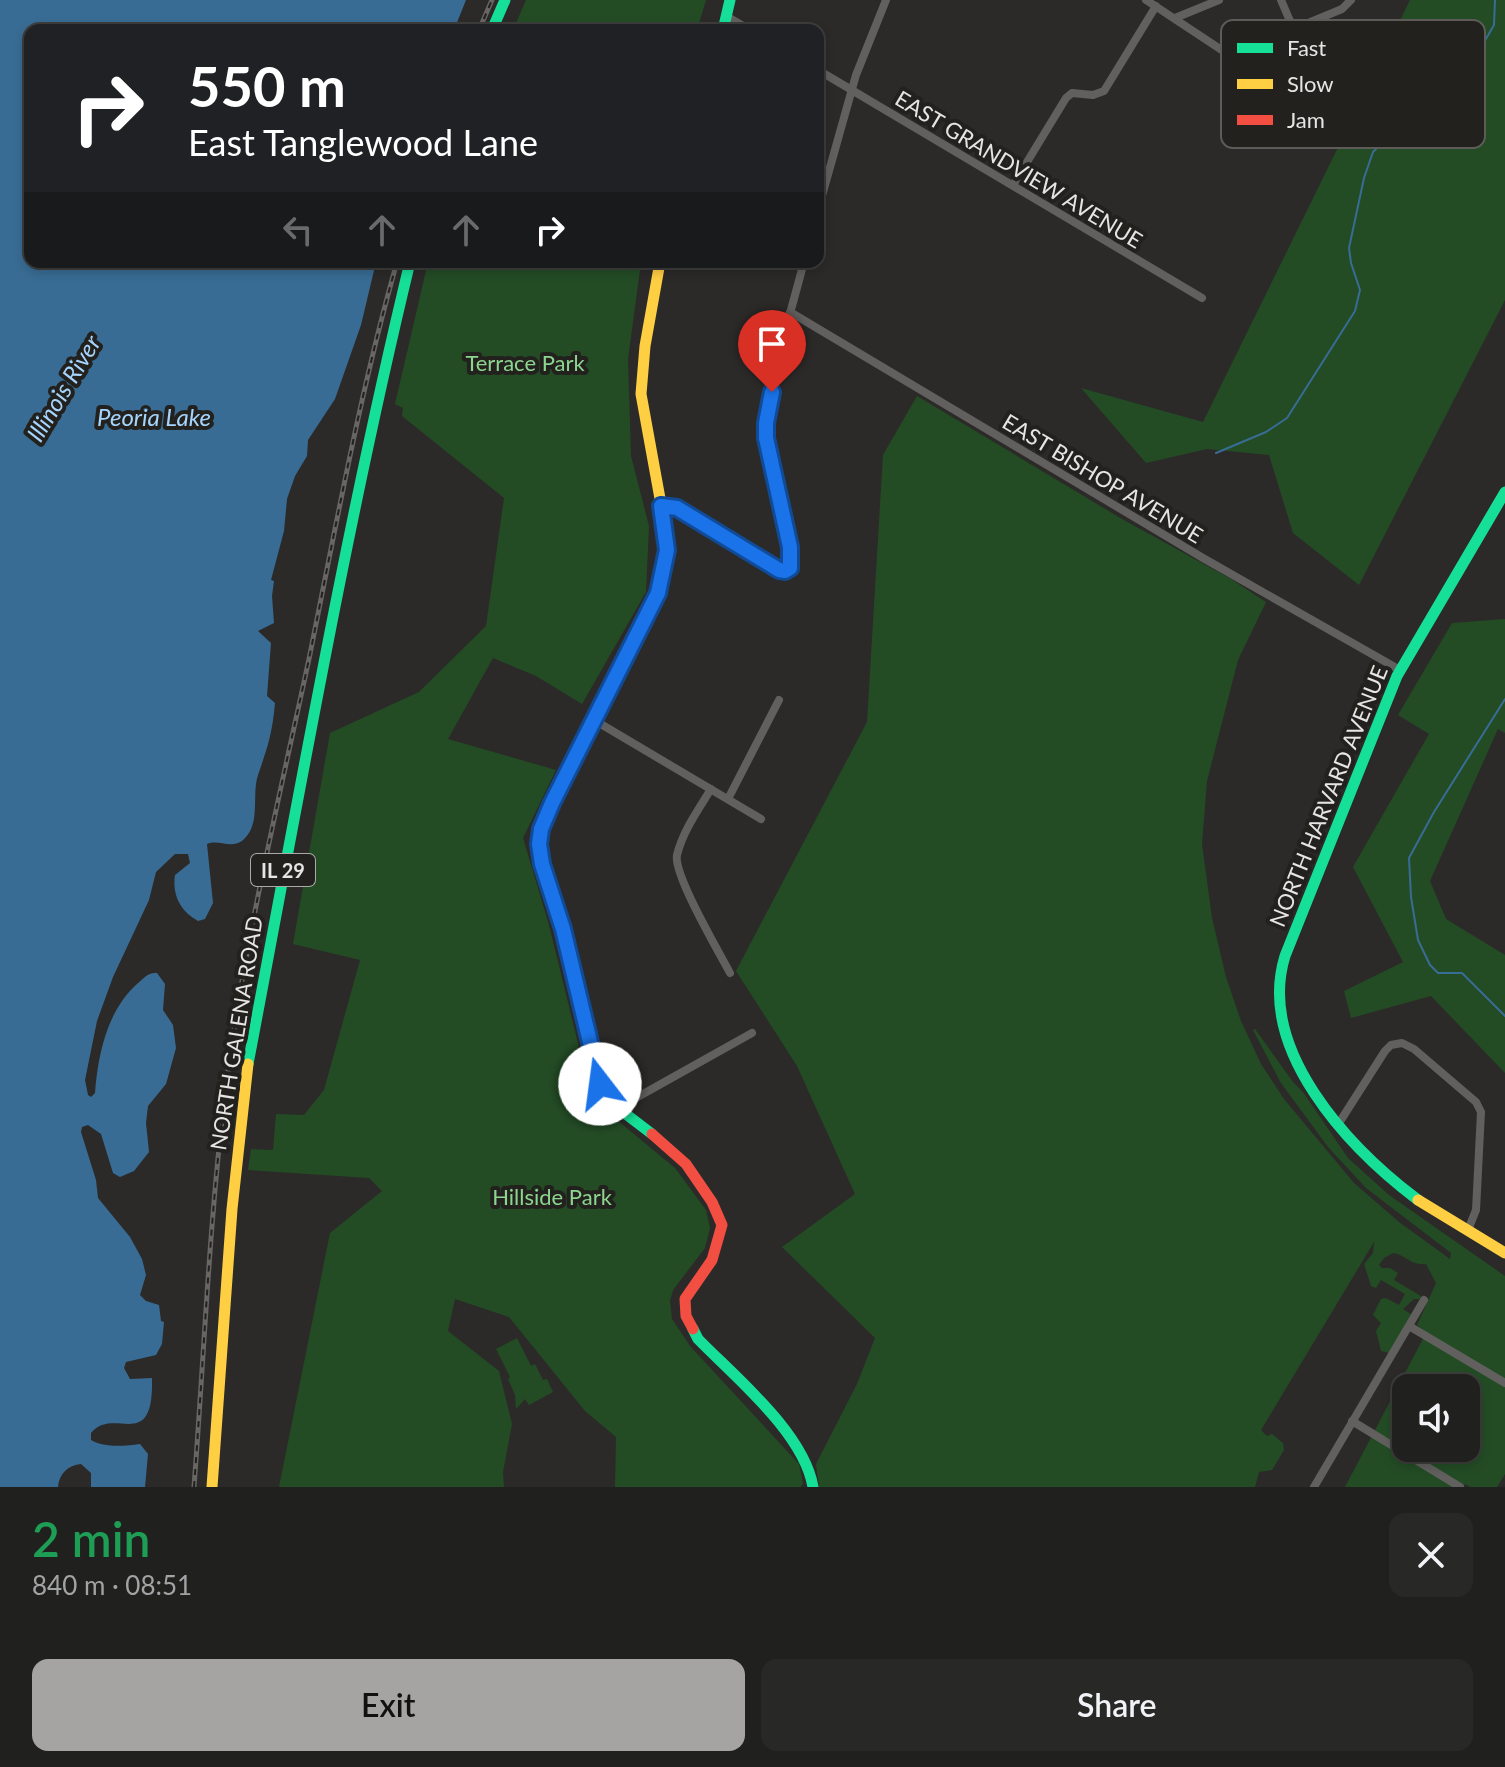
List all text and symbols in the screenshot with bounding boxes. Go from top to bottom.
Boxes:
legend [1221,20,1485,148]
text: Fast [1287,34,1326,61]
text: 550 m [188,52,346,119]
icon: right [56,56,160,160]
text: Slow [1287,70,1334,97]
street label: EAST GRANDVIEW AVENUE [891,84,1147,254]
text: Jam [1287,106,1325,133]
text: East Tanglewood Lane [188,120,538,164]
icon: left [276,208,320,252]
icon: ahead [360,208,404,252]
icon: ahead [444,208,488,252]
icon: right [528,208,572,252]
pin [738,310,806,392]
icon: arrive [750,322,794,366]
water label: Illinois River [20,329,106,446]
park label: Terrace Park [465,349,585,376]
water label: Peoria Lake [97,402,211,431]
street label: EAST BISHOP AVENUE [998,408,1208,548]
street label: NORTH HARVARD AVENUE [1263,662,1393,930]
road number: IL 29 [251,854,315,886]
street label: NORTH GALENA ROAD [204,914,268,1152]
position arrow [558,1042,642,1126]
park label: Hillside Park [492,1183,613,1210]
map controls [1392,1374,1480,1462]
button: sound [1392,1374,1480,1462]
text: 2 min [32,1510,150,1567]
button: close [1389,1513,1473,1597]
text: 840 m · 08:51 [32,1569,192,1601]
button: Exit [32,1659,745,1751]
button: Share [761,1659,1473,1751]

